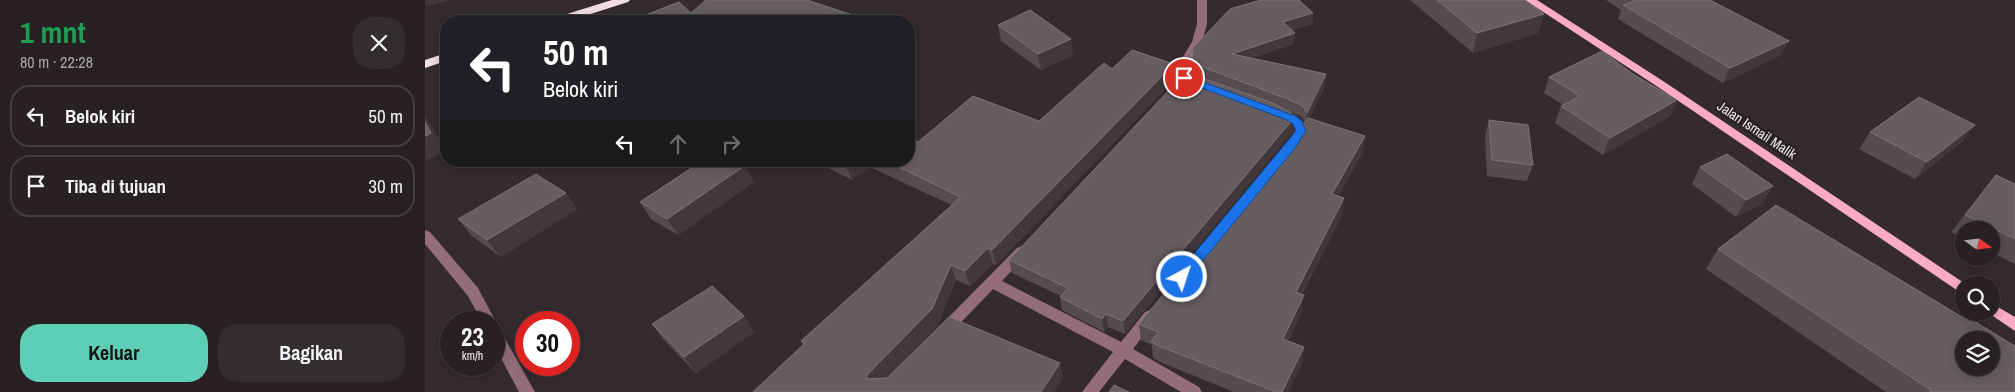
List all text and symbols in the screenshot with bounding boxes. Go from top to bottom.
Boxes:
text: 1 mnt [20,12,86,52]
button: close [353,17,405,69]
text: 50 m [543,29,608,76]
icon: left [460,35,525,100]
text: 80 m · 22:28 [20,51,93,73]
pin [1163,57,1205,99]
icon: arrive [1170,64,1198,92]
text: Belok kiri [543,74,618,104]
street label: Jalan Ismail Malik [1714,97,1800,163]
icon: left [22,102,50,130]
text: Belok kiri [65,103,135,129]
text: 50 m [368,103,403,129]
icon: left [611,130,639,158]
icon: ahead [664,130,692,158]
icon: right [717,130,745,158]
icon: arrive [22,172,50,200]
text: Tiba di tujuan [65,173,166,199]
text: 30 m [368,173,403,199]
north arrow [1955,221,2000,266]
map controls [1955,221,2000,376]
position arrow [1155,250,1207,302]
button: search [1955,276,2000,321]
speed limit sign: 30 [515,311,580,376]
text: 23 [461,320,484,354]
button: Keluar [20,324,208,382]
button: Bagikan [218,324,405,382]
button: layers [1955,331,2000,376]
text: km/h [462,348,483,364]

